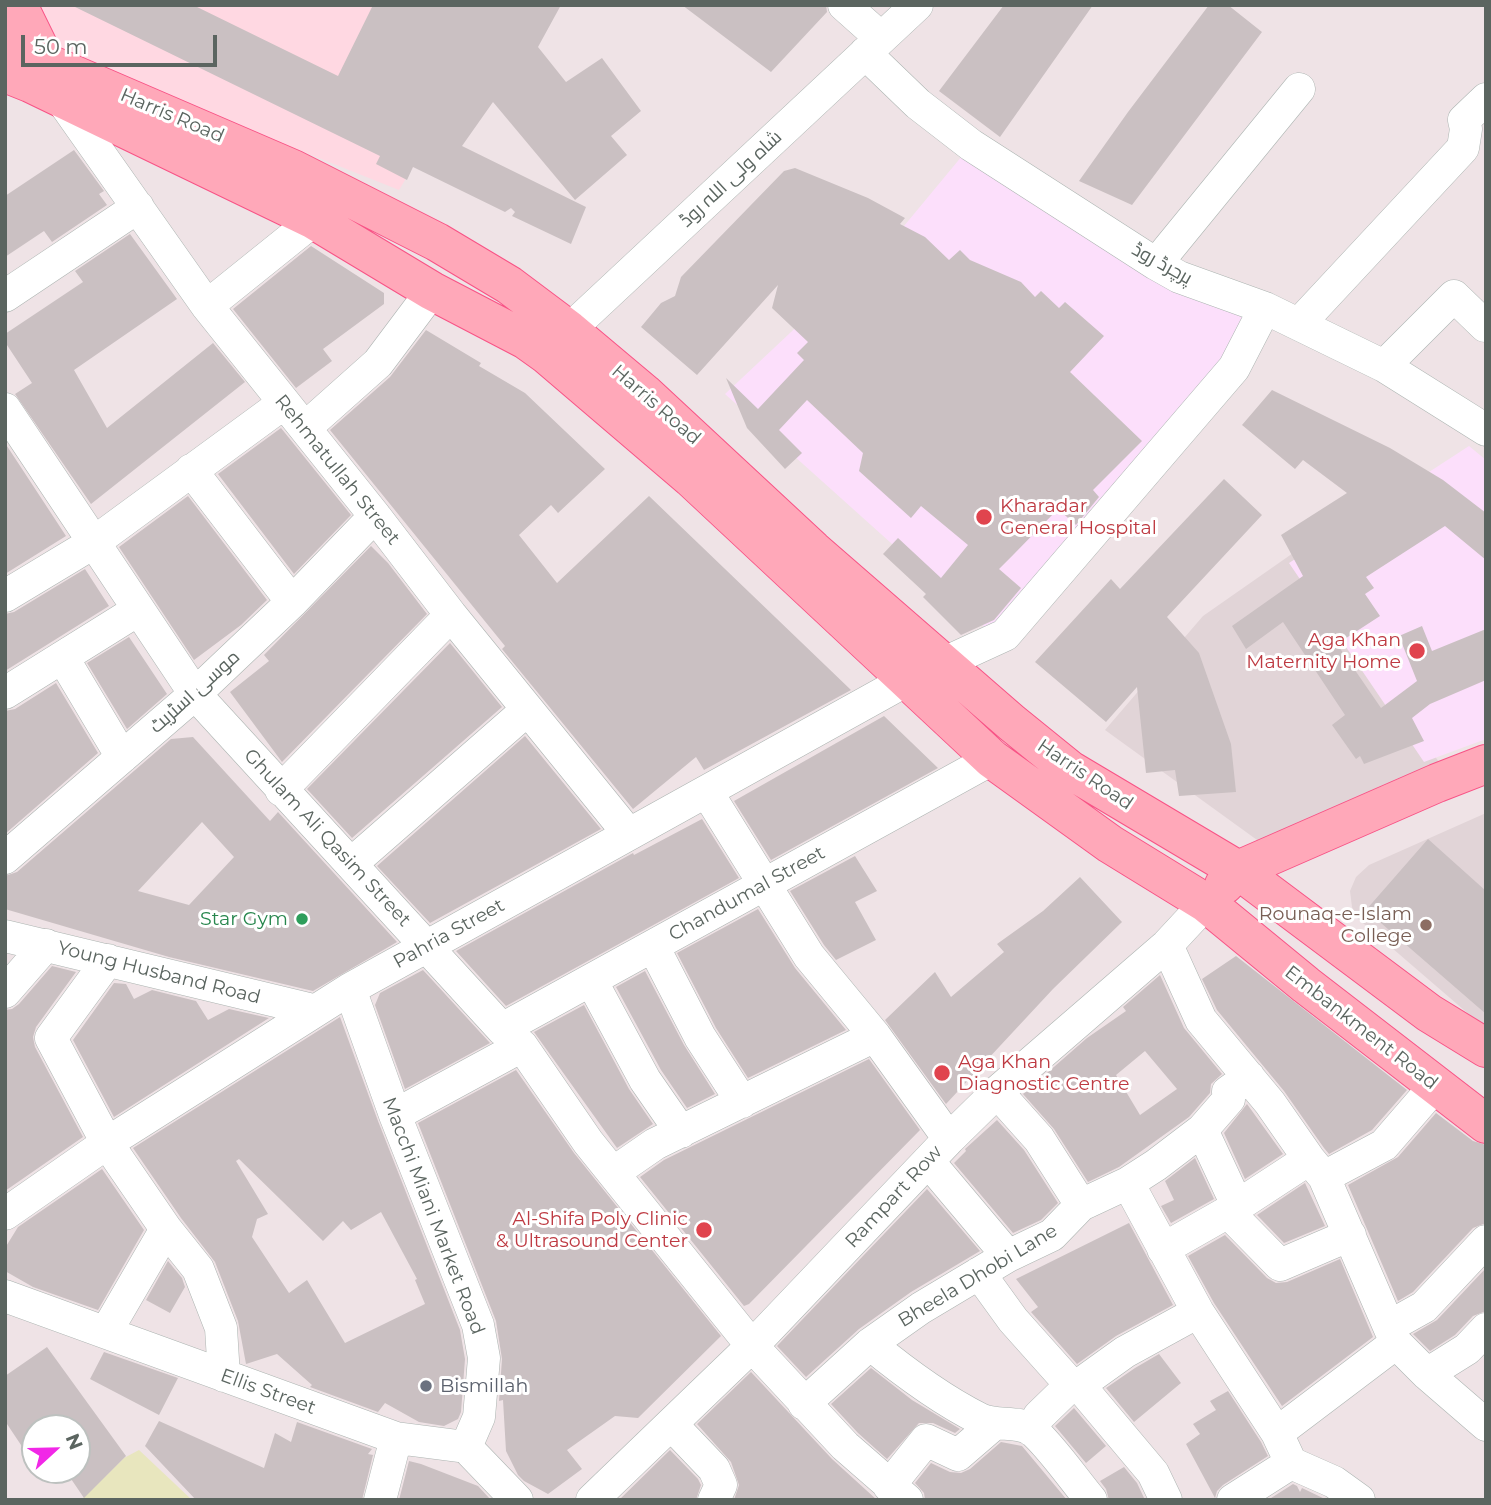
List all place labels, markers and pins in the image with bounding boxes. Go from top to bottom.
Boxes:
place label: Kharadar General Hospital [1000,495,1157,539]
marker: Kharadar General Hospital [974,507,994,527]
place label: Aga Khan Maternity Home [1246,629,1401,673]
marker: Aga Khan Maternity Home [1407,641,1427,661]
place label: Rounaq-e-Islam College [1259,903,1412,947]
place label: Star Gym [200,908,288,930]
marker: Star Gym [294,911,310,927]
marker: Rounaq-e-Islam College [1418,917,1434,933]
place label: Aga Khan Diagnostic Centre [958,1051,1129,1095]
marker: Aga Khan Diagnostic Centre [932,1063,952,1083]
place label: Al-Shifa Poly Clinic & Ultrasound Center [496,1208,688,1252]
marker: Al-Shifa Poly Clinic & Ultrasound Center [694,1220,714,1240]
place label: Bismillah [440,1375,528,1397]
marker: Bismillah [418,1378,434,1394]

